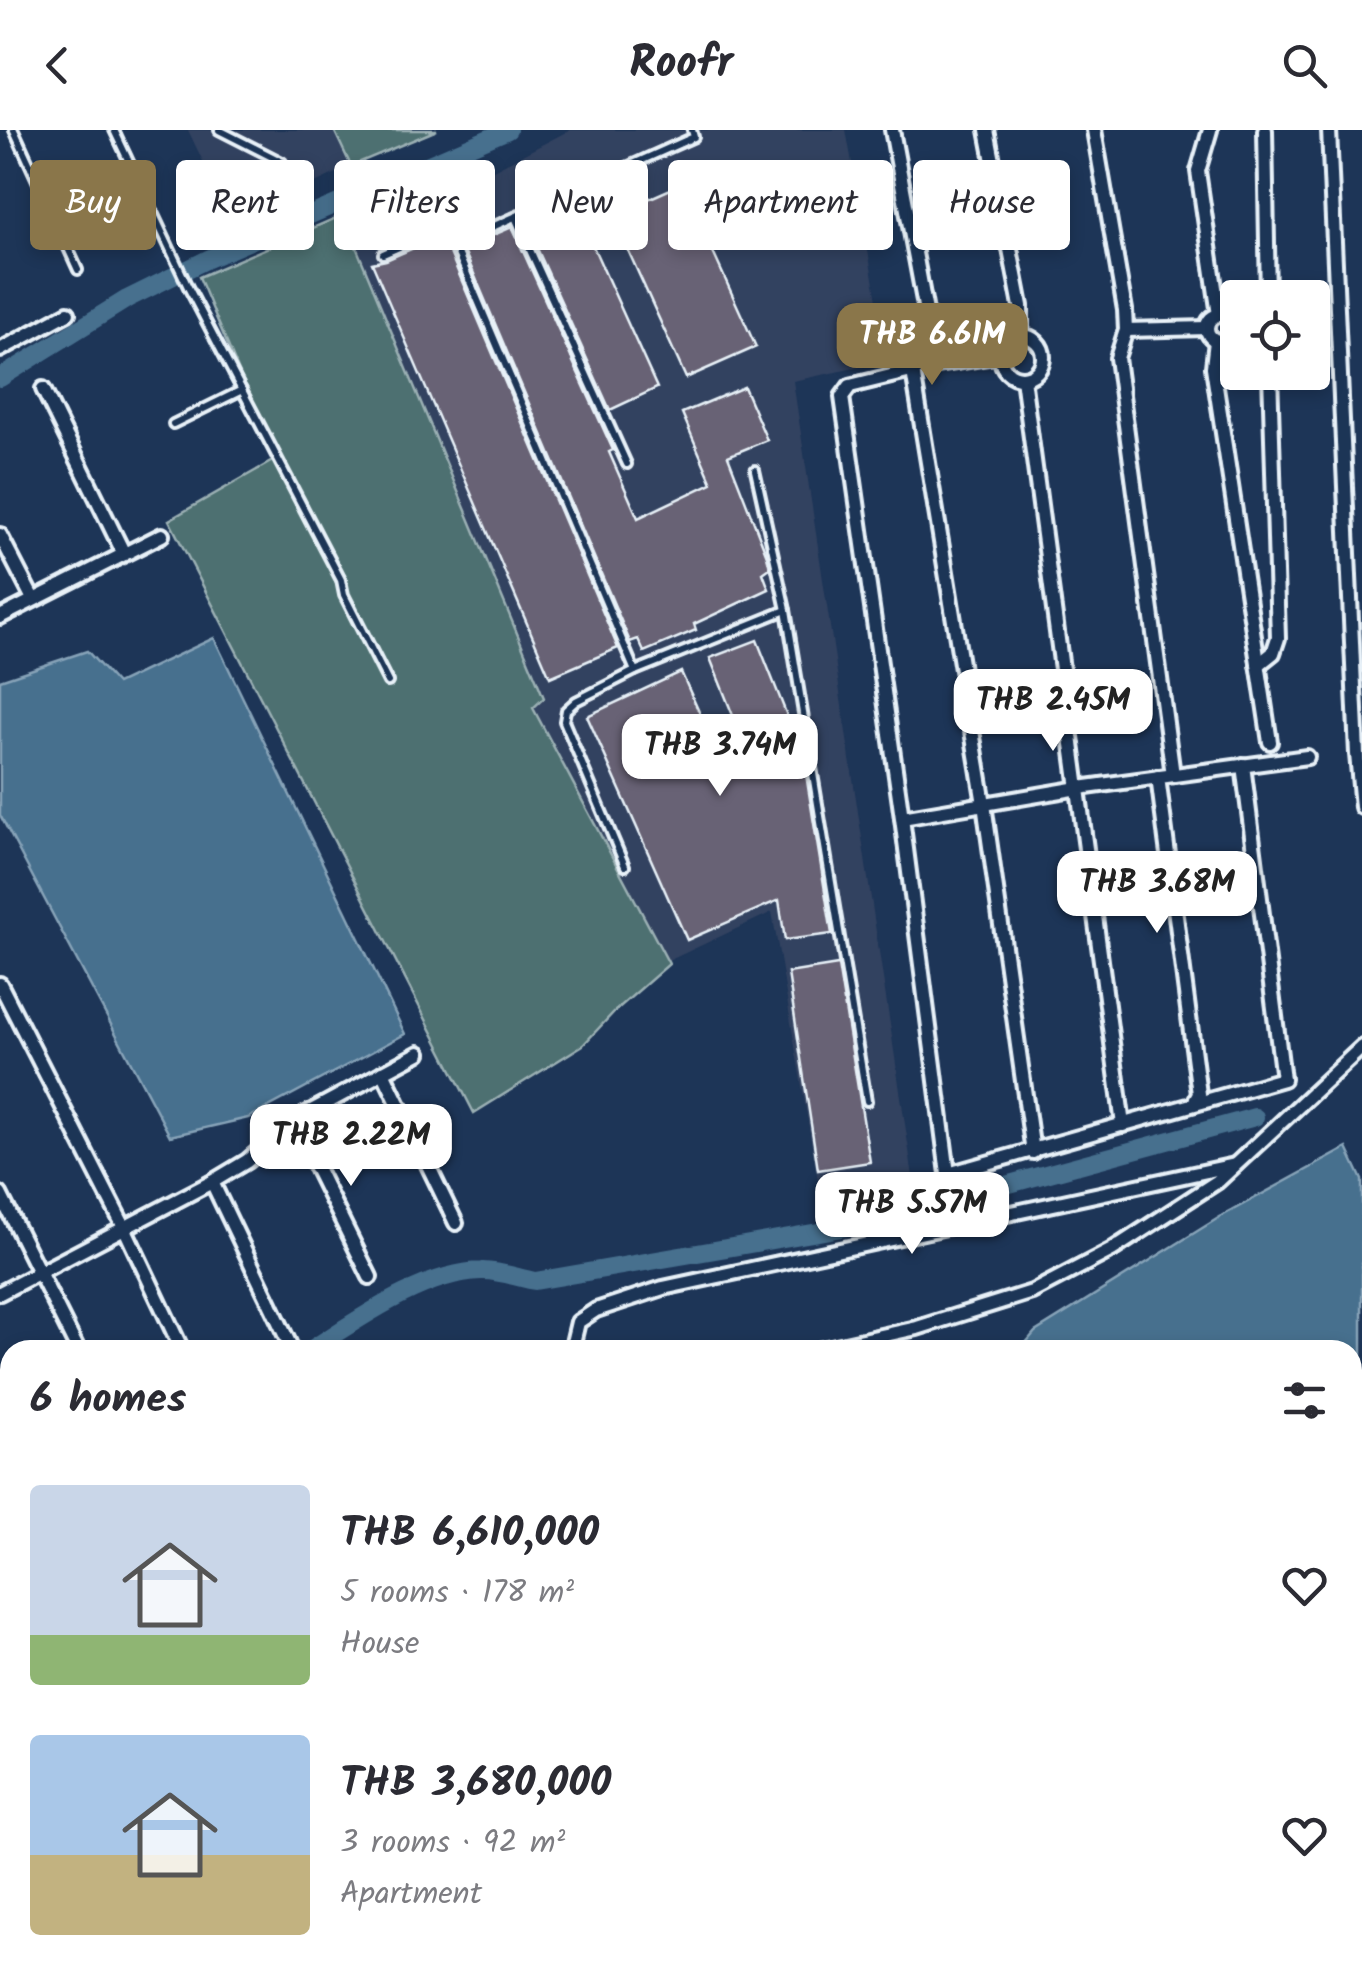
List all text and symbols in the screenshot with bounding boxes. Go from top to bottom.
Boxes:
text: Roofr [629,29,733,101]
icon: back [30,38,85,93]
icon: search [1277,38,1332,93]
chip: Buy [30,160,156,250]
chip: Rent [176,160,314,250]
chip: Filters [334,160,495,250]
chip: New [515,160,648,250]
chip: Apartment [668,160,893,250]
chip: House [913,160,1070,250]
map controls [1220,280,1330,390]
button: locate [1220,280,1330,390]
pin: THB 6.61M [818,303,1046,388]
text: THB 6.61M [859,310,1005,361]
pin: THB 2.45M [939,669,1167,754]
text: THB 2.45M [976,676,1130,727]
pin: THB 3.74M [606,714,834,799]
text: THB 3.74M [644,721,796,772]
pin: THB 3.68M [1043,851,1271,936]
text: THB 3.68M [1079,858,1235,909]
pin: THB 2.22M [237,1104,465,1189]
text: THB 2.22M [272,1111,430,1162]
pin: THB 5.57M [798,1172,1026,1257]
text: THB 5.57M [837,1179,987,1230]
text: 6 homes [30,1367,186,1434]
icon: filters [1277,1373,1332,1428]
text: THB 6,610,000 [340,1501,599,1568]
icon: home [110,1525,230,1645]
icon: heart [1277,1558,1332,1613]
text: 5 rooms · 178 m² [340,1568,574,1619]
text: House [340,1619,419,1670]
text: THB 3,680,000 [340,1751,611,1818]
icon: home [110,1775,230,1895]
icon: heart [1277,1808,1332,1863]
text: 3 rooms · 92 m² [340,1818,565,1869]
text: Apartment [340,1869,482,1920]

